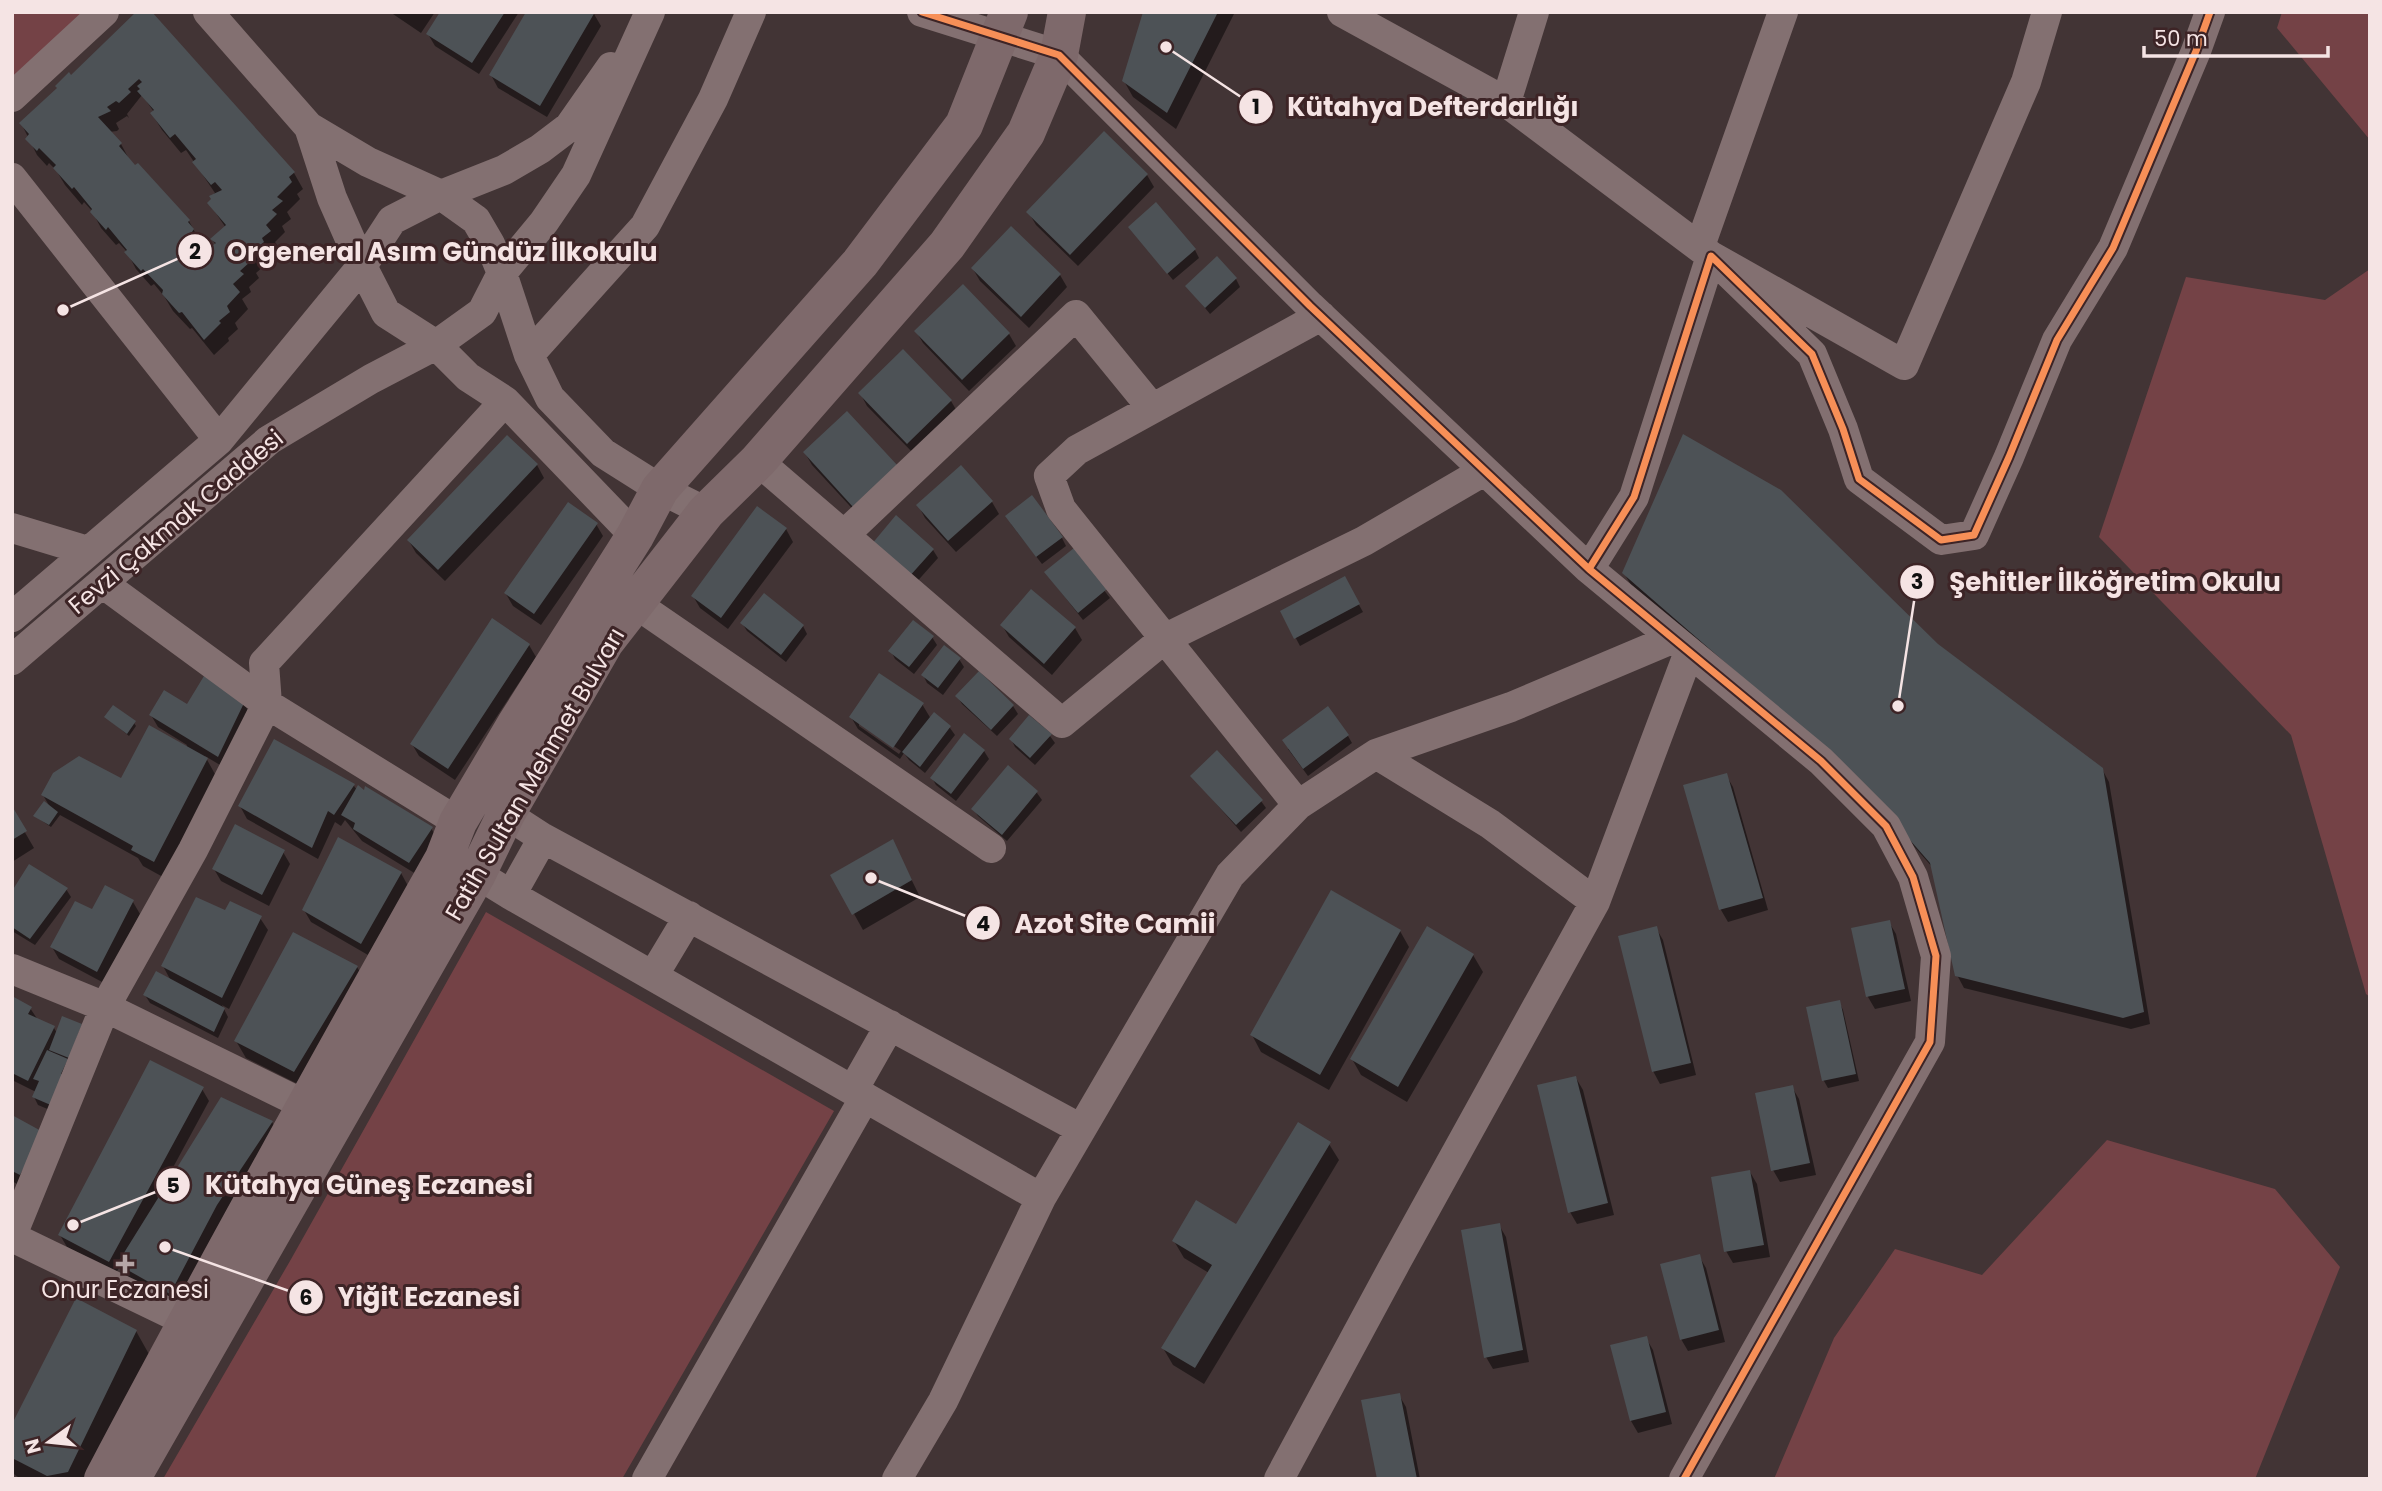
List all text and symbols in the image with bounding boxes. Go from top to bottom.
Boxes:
scale bar [2144,14,2328,58]
text: 50 m [2154,24,2208,53]
callout: Kütahya Defterdarlığı [1238,83,1593,130]
text: Kütahya Defterdarlığı [1287,89,1579,125]
text: 1 [1252,92,1260,121]
callout: Orgeneral Asım Gündüz İlkokulu [177,228,671,275]
text: Orgeneral Asım Gündüz İlkokulu [226,234,658,270]
text: 2 [189,237,201,266]
street label: Fevzi Çakmak Caddesi [61,422,290,621]
callout: Şehitler İlköğretim Okulu [1900,559,2294,606]
text: Şehitler İlköğretim Okulu [1949,564,2281,600]
text: 3 [1911,567,1923,596]
street label: Fatih Sultan Mehmet Bulvarı [437,621,632,926]
callout: Azot Site Camii [965,900,1229,947]
text: Azot Site Camii [1015,906,1215,942]
text: 4 [976,909,990,938]
callout: Kütahya Güneş Eczanesi [156,1162,547,1209]
text: Kütahya Güneş Eczanesi [205,1167,533,1203]
text: 5 [166,1171,180,1200]
marker: Onur Eczanesi [117,1256,133,1272]
place label: Onur Eczanesi [41,1273,209,1306]
callout: Yiğit Eczanesi [289,1274,534,1321]
text: Yiğit Eczanesi [338,1279,520,1315]
text: 6 [299,1283,313,1312]
north arrow [14,1407,84,1477]
text: N [18,1436,48,1457]

